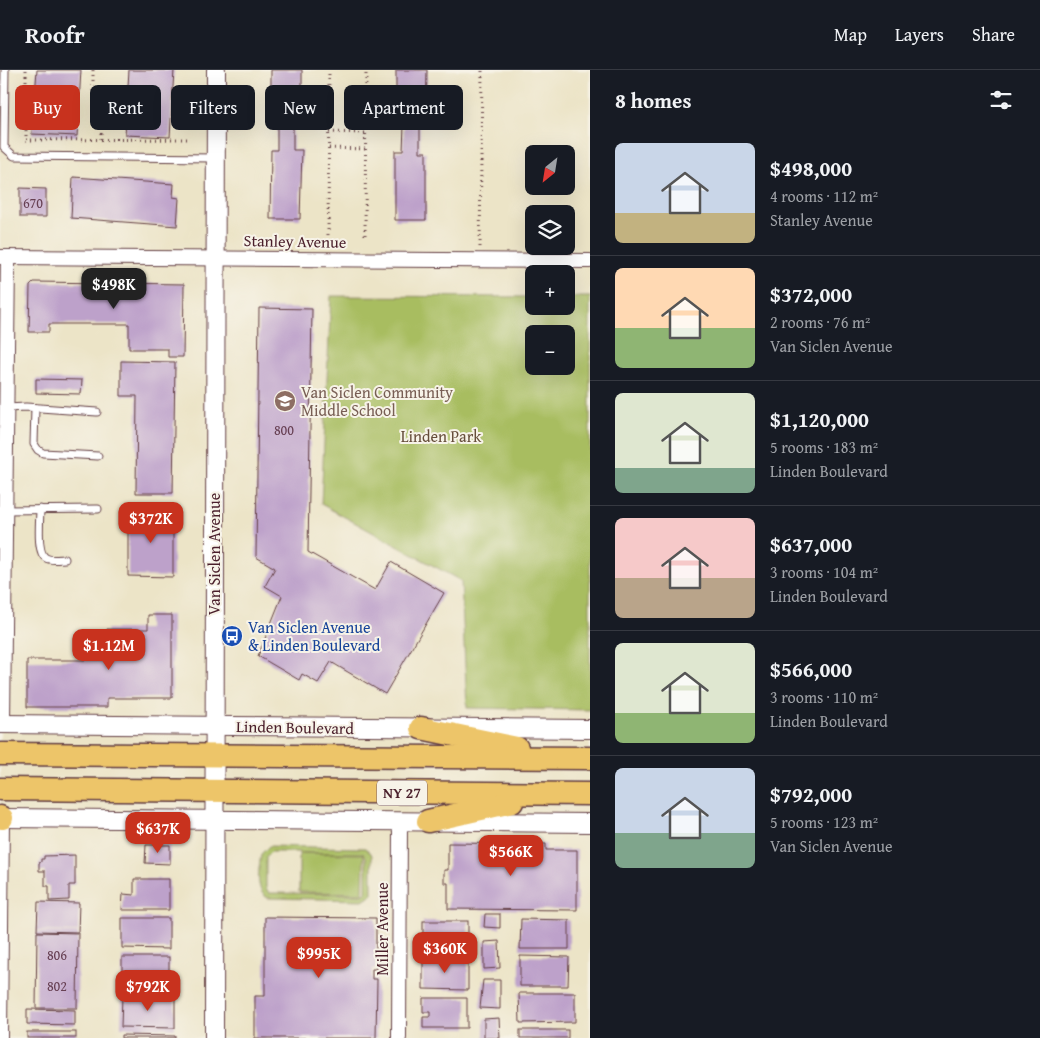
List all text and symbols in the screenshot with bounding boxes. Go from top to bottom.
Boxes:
text: Roofr [25,17,85,52]
text: Map [834,21,867,48]
text: Layers [895,21,944,48]
text: Share [972,21,1015,48]
chip: Buy [15,85,80,130]
chip: Rent [90,85,161,130]
chip: Filters [171,85,255,130]
chip: New [265,85,334,130]
chip: Apartment [344,85,463,130]
text: 8 homes [615,85,691,116]
icon: filters [987,86,1015,114]
north arrow [525,145,575,195]
map controls [525,145,575,375]
text: $498,000 [770,153,852,184]
icon: home [655,163,715,223]
text: 4 rooms · 112 m² [770,184,878,208]
house number: 670 [23,193,43,213]
button: layers [525,205,575,255]
text: Stanley Avenue [770,208,873,232]
street label: Stanley Avenue [243,228,347,254]
button: + [525,265,575,315]
pin: $498K [79,268,149,310]
text: $498K [92,272,136,296]
text: $372,000 [770,279,852,310]
icon: home [655,288,715,348]
text: 2 rooms · 76 m² [770,310,870,334]
button: − [525,325,575,375]
text: Van Siclen Avenue [770,334,892,358]
place label: Van Siclen Community Middle School [301,380,453,422]
school or university icon: Van Siclen Community Middle School [273,389,297,413]
text: $1,120,000 [770,404,869,435]
icon: home [655,413,715,473]
house number: 800 [274,420,294,440]
park label: Linden Park [401,424,482,448]
text: 5 rooms · 183 m² [770,435,878,459]
text: Linden Boulevard [770,459,888,483]
street label: Van Siclen Avenue [202,493,226,615]
pin: $372K [116,502,186,544]
text: $372K [129,506,173,530]
text: $637,000 [770,529,852,560]
icon: home [655,538,715,598]
text: 3 rooms · 104 m² [770,560,878,584]
text: Linden Boulevard [770,584,888,608]
place label: Van Siclen Avenue & Linden Boulevard [248,615,381,657]
bus stop icon: Van Siclen Avenue & Linden Boulevard [220,624,244,648]
pin: $1.12M [68,628,150,671]
text: $1.12M [83,633,135,657]
text: $566,000 [770,654,852,685]
icon: home [655,663,715,723]
text: 3 rooms · 110 m² [770,685,878,709]
text: Linden Boulevard [770,709,888,733]
street label: Linden Boulevard [236,714,355,740]
text: $792,000 [770,779,852,810]
road number: NY 27 [377,780,427,806]
icon: home [655,788,715,848]
text: 5 rooms · 123 m² [770,810,878,834]
pin: $637K [123,812,193,854]
text: $637K [136,816,180,840]
pin: $566K [476,834,546,877]
text: Van Siclen Avenue [770,834,892,858]
text: $566K [489,839,533,863]
street label: Miller Avenue [370,882,394,976]
pin: $360K [410,932,480,974]
pin: $995K [284,936,354,979]
text: $360K [423,936,467,960]
text: $995K [297,941,341,965]
house number: 806 [47,945,67,965]
pin: $792K [113,970,183,1012]
text: $792K [126,974,170,998]
house number: 802 [47,976,67,996]

